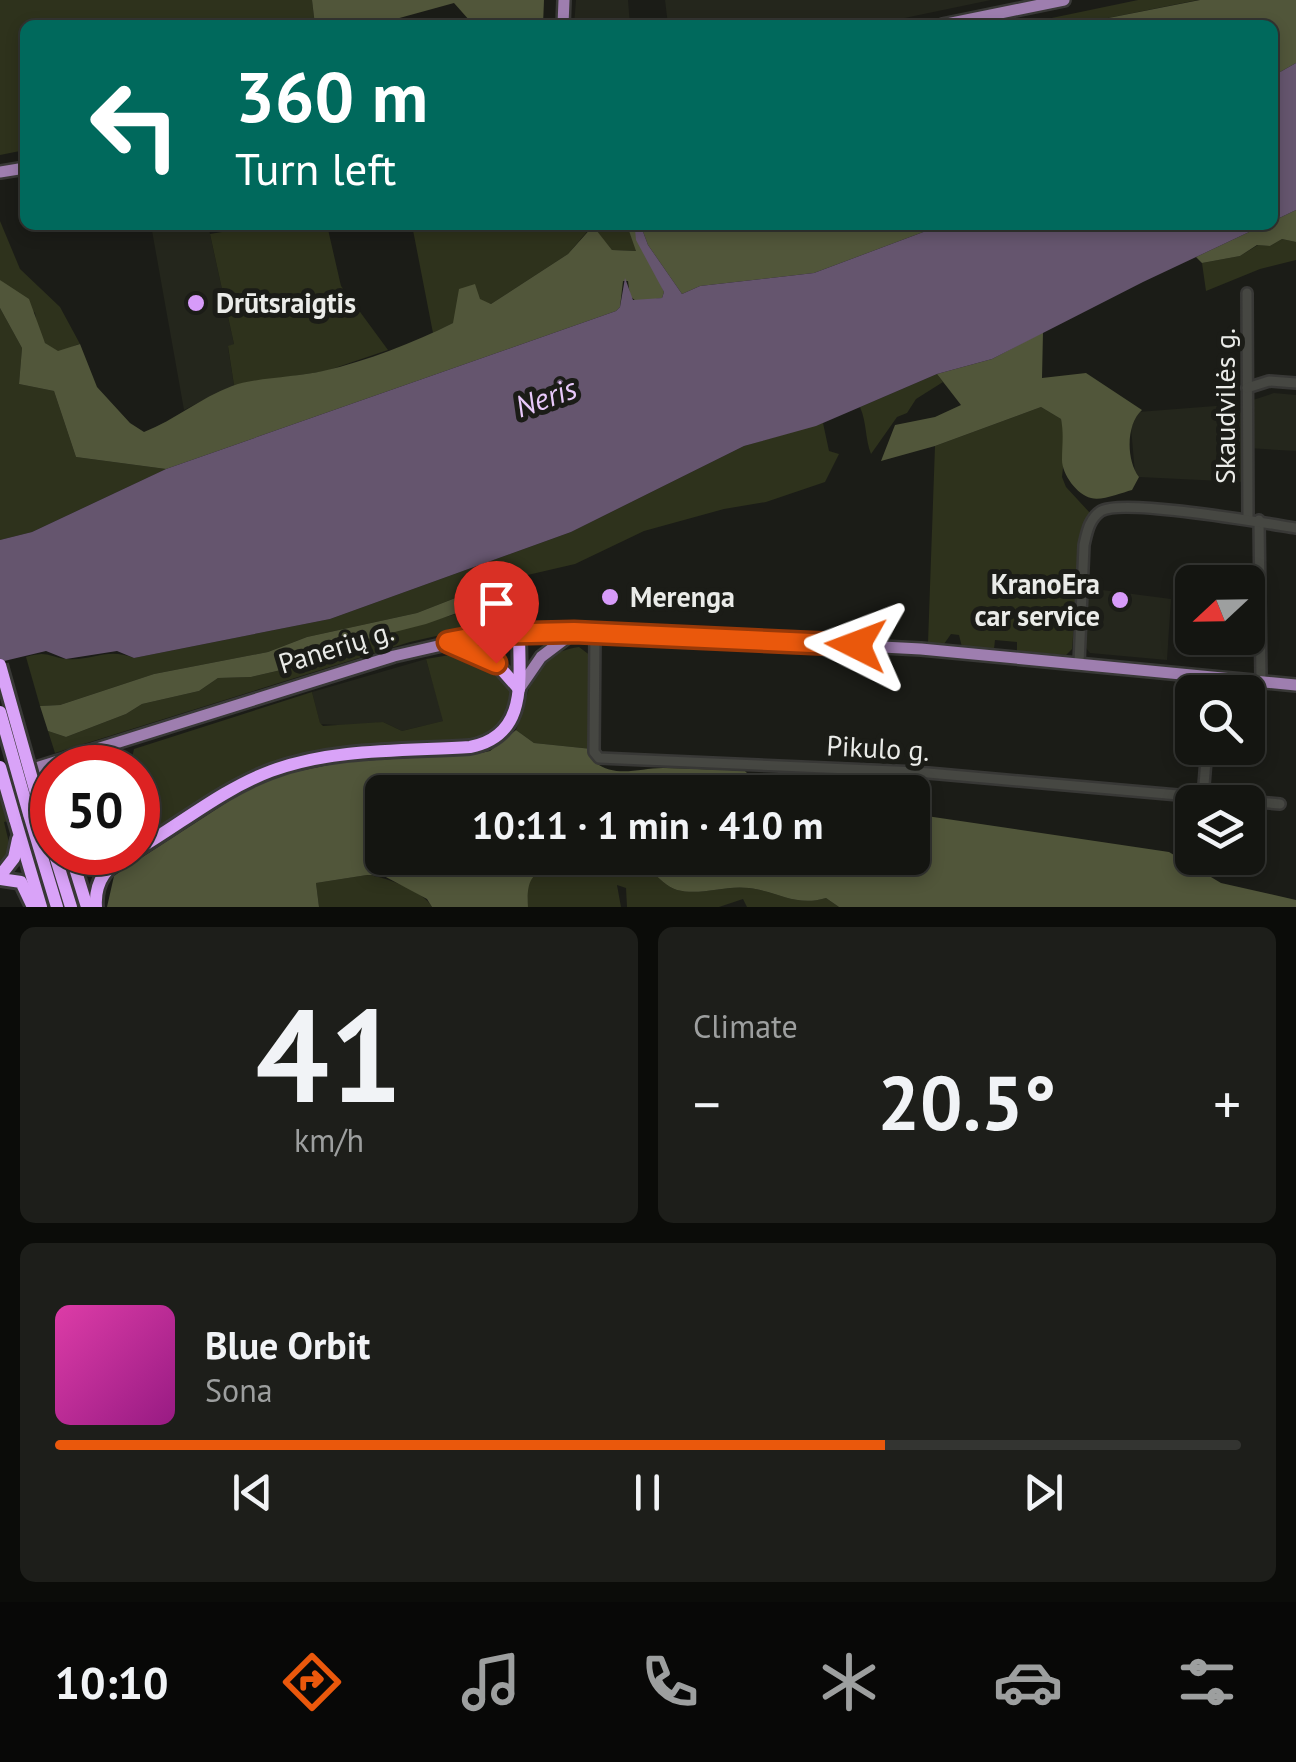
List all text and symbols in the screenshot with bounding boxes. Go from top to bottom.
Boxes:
text: 360 m [235,51,428,141]
icon: left [70,60,200,190]
text: Turn left [235,139,396,197]
place label: Drūtsraigtis [216,284,356,321]
marker: Drūtsraigtis [185,292,207,314]
street label: Skaudvilės g. [1206,328,1243,484]
water label: Neris [509,368,582,426]
pin [454,561,539,664]
place label: KranoEra car service [974,565,1100,634]
north arrow [1175,565,1265,655]
map controls [1175,565,1265,875]
icon: arrive [469,576,524,631]
place label: Merenga [630,578,735,615]
marker: Merenga [599,586,621,608]
marker: KranoEra car service [1109,589,1131,611]
position arrow [804,593,908,697]
street label: Panerių g. [274,611,398,682]
button: search [1175,675,1265,765]
street label: Pikulo g. [825,726,931,769]
speed limit sign: 50 [30,745,160,875]
button: layers [1175,785,1265,875]
text: 10:11 · 1 min · 410 m [472,800,823,849]
text: 41 [255,970,403,1138]
text: Climate [693,1005,798,1047]
text: 20.5° [878,1054,1056,1151]
text: − [693,1068,721,1139]
text: + [1213,1068,1241,1139]
text: km/h [294,1119,364,1161]
text: Blue Orbit [205,1320,370,1369]
text: Sona [205,1369,273,1411]
icon: previous [225,1465,280,1520]
icon: pause [620,1465,675,1520]
icon: next [1016,1465,1071,1520]
icon: directions [277,1647,347,1717]
icon: music [456,1647,526,1717]
icon: phone [635,1647,705,1717]
icon: climate [814,1647,884,1717]
icon: car [993,1647,1063,1717]
icon: filters [1172,1647,1242,1717]
text: 10:10 [54,1653,169,1711]

